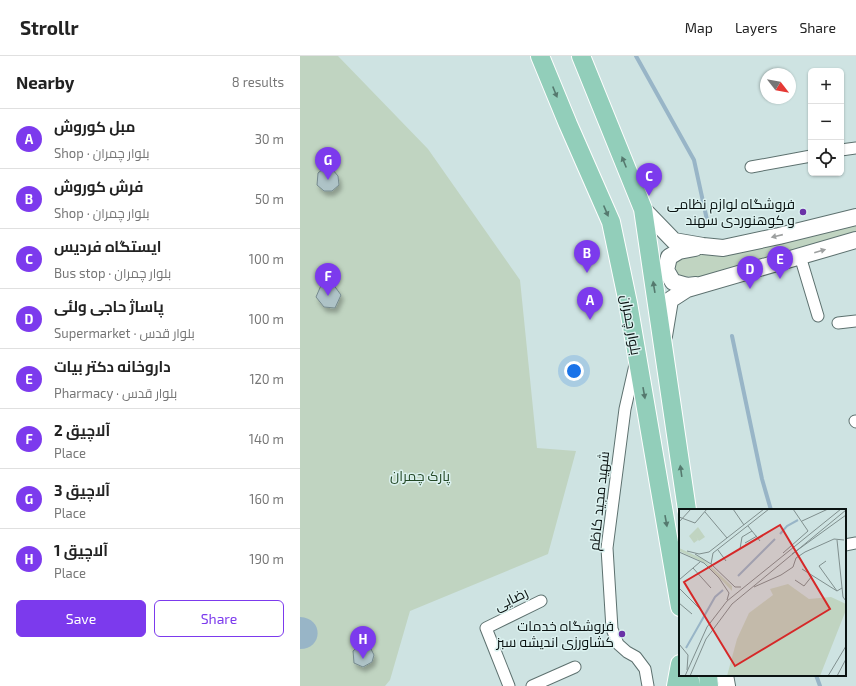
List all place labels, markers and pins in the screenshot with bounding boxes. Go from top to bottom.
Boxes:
pin: G [315,147,341,180]
pin: C [636,163,662,196]
place label: فروشگاه لوازم نظامی و کوهنوردی سهند [667,195,795,228]
marker: فروشگاه لوازم نظامی و کوهنوردی سهند [798,207,808,217]
pin: B [574,240,600,273]
pin: E [767,246,793,279]
pin: D [737,256,763,289]
pin: F [315,263,341,296]
pin: A [577,287,603,320]
place label: فروشگاه خدمات کشاورزی اندیشه سبز [496,617,614,650]
pin: H [350,626,376,659]
marker: فروشگاه خدمات کشاورزی اندیشه سبز [617,629,627,639]

